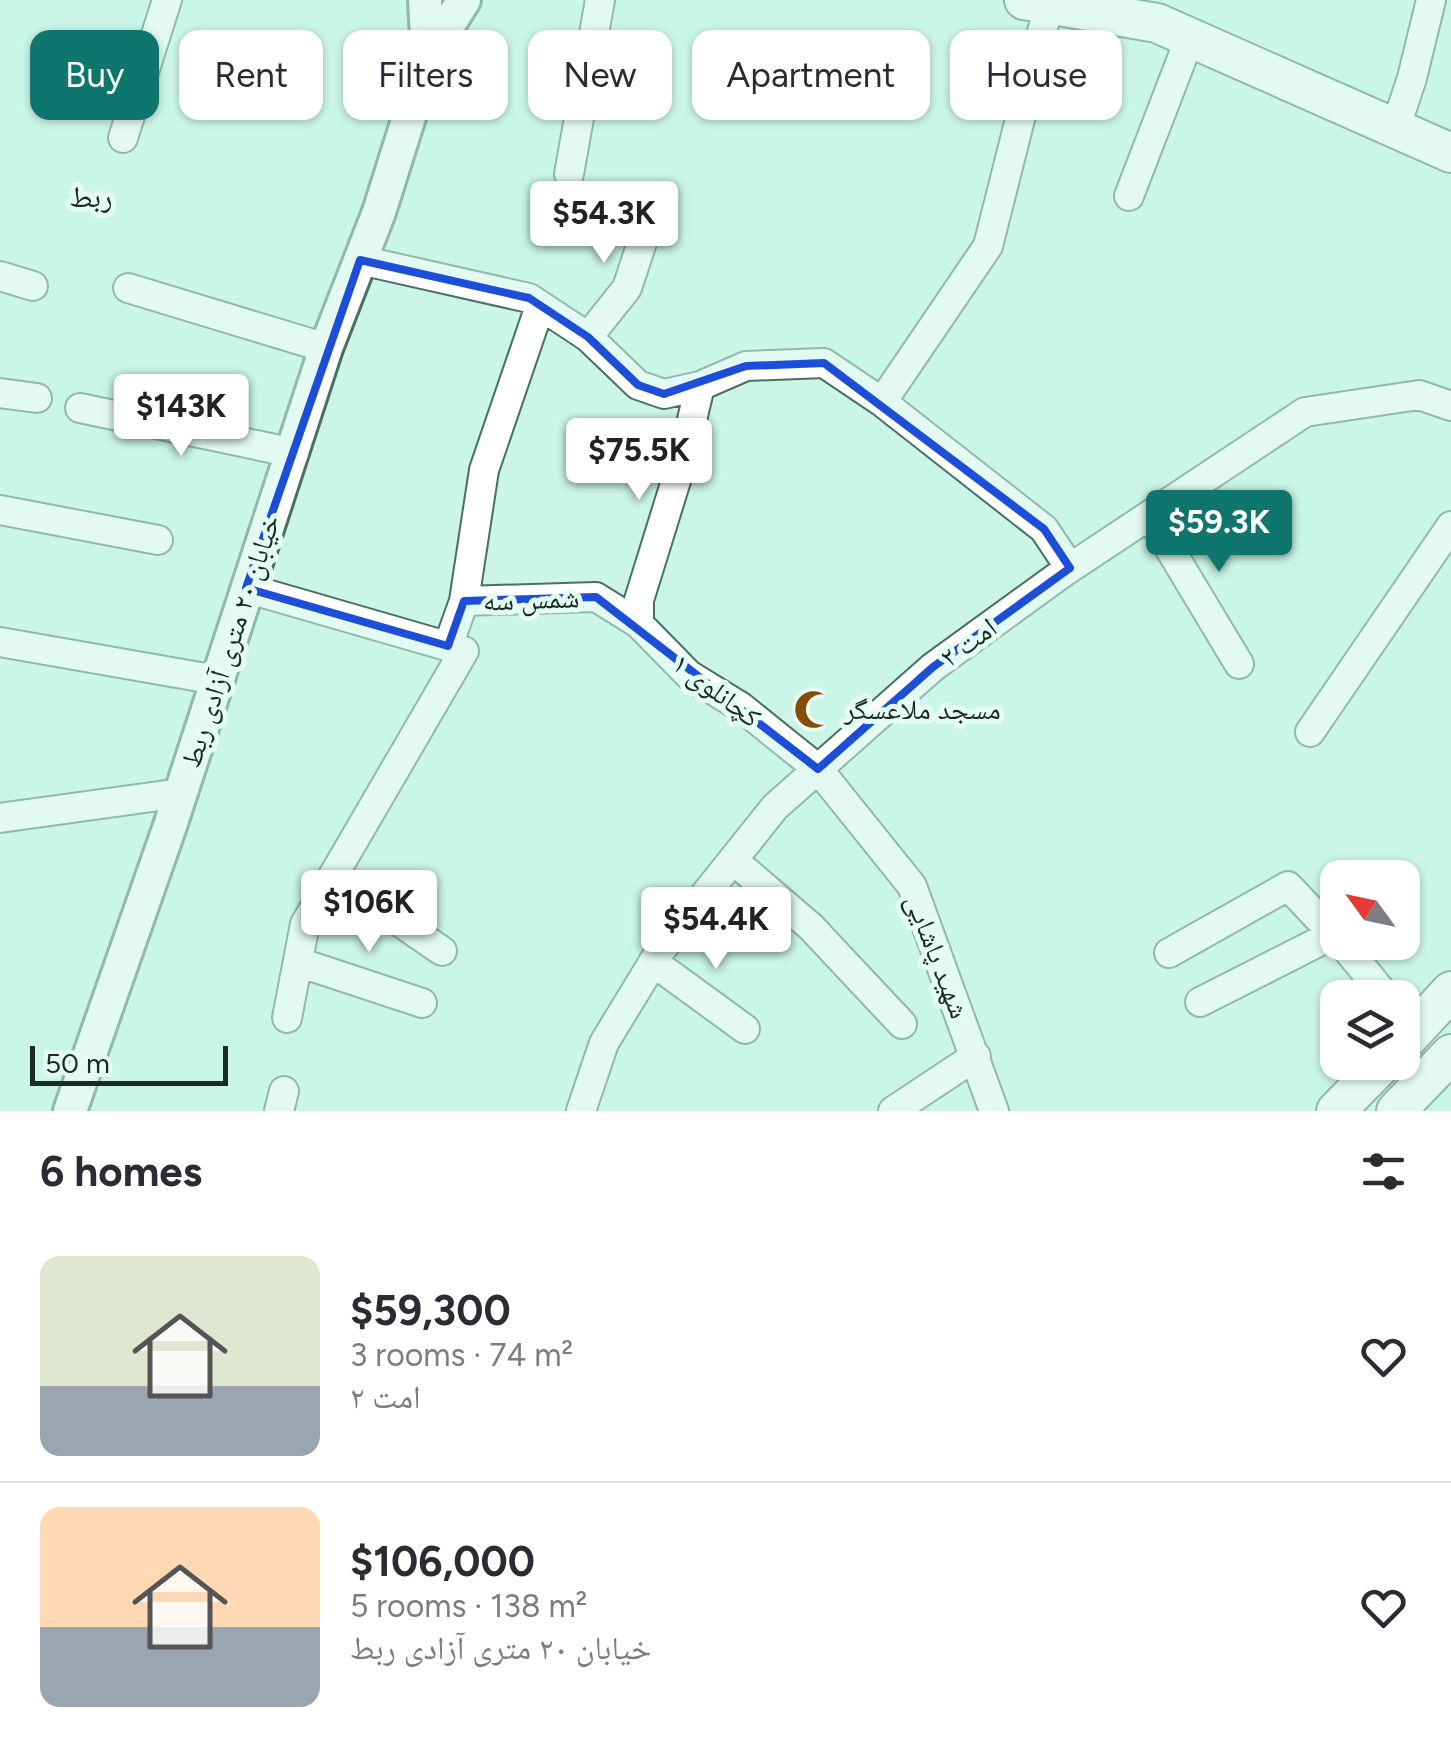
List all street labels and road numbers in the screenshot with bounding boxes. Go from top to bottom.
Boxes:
street label: خیابان ۲۰ متری آزادی ربط [173,510,287,772]
street label: شمس سه [482,580,580,619]
street label: امت ۲ [933,610,1003,674]
street label: کچانلوی ۱ [666,646,768,734]
street label: شهید پاشایی [898,889,977,1023]

